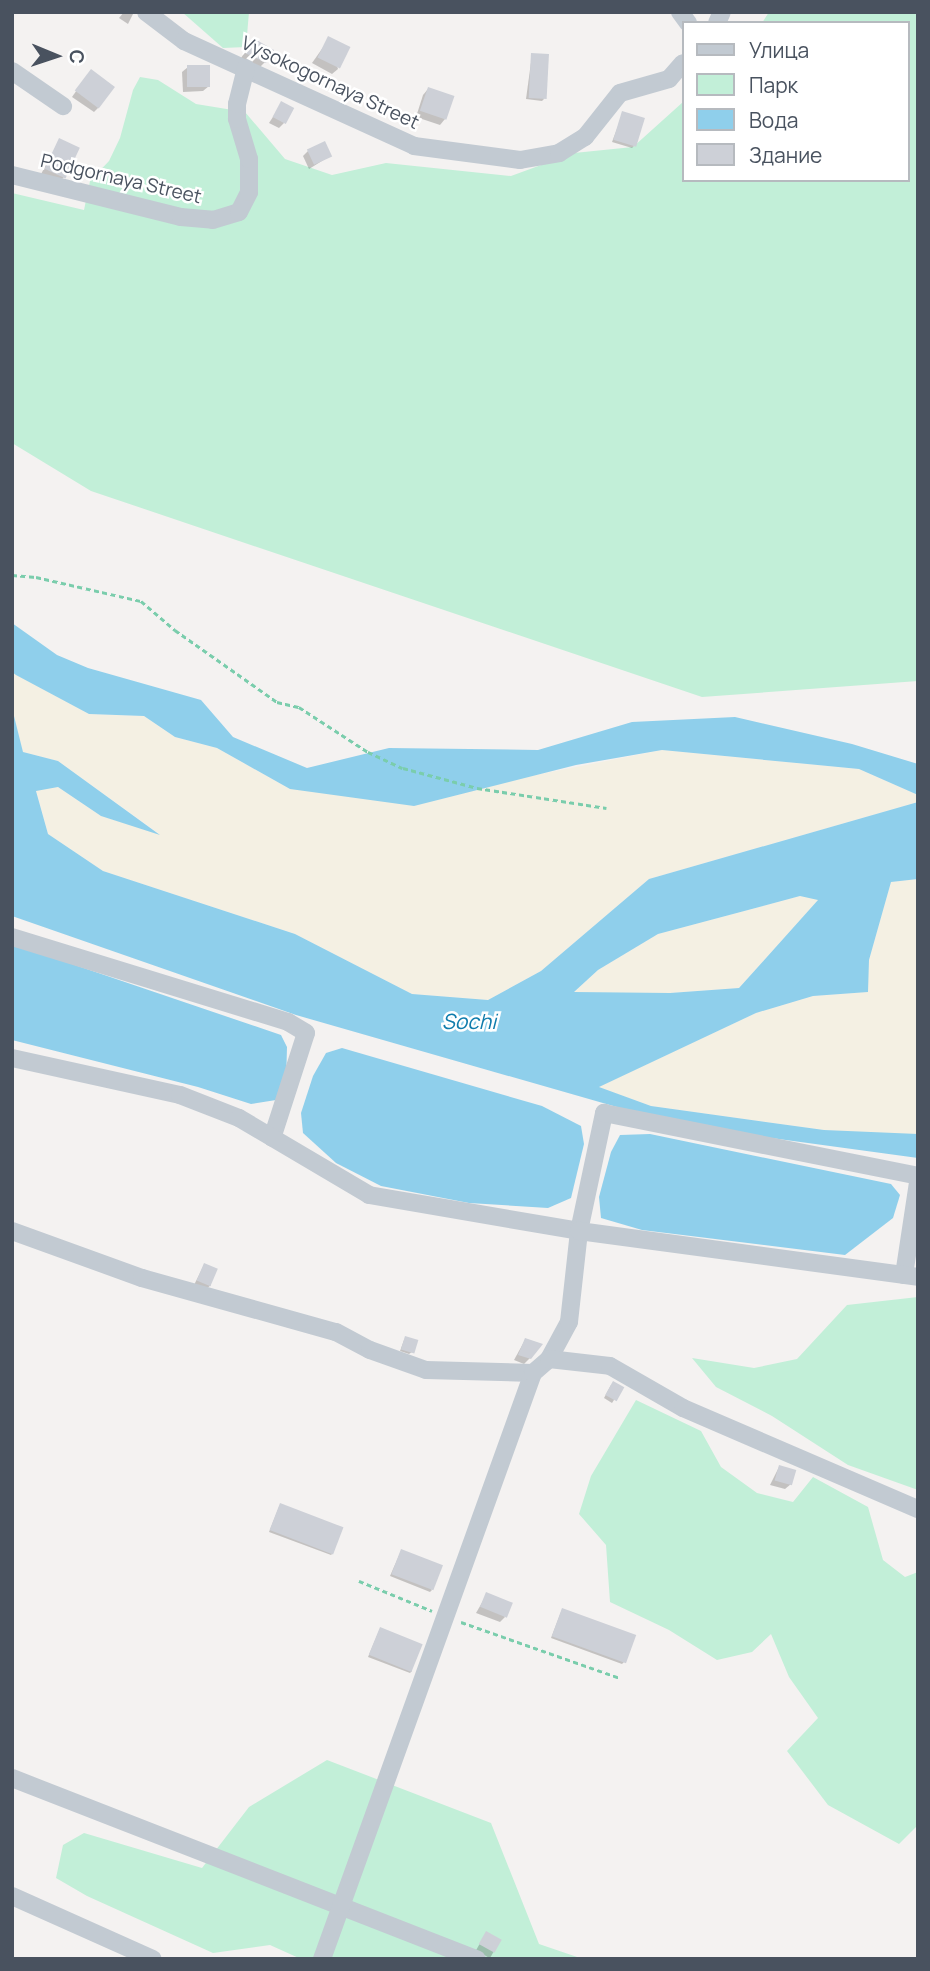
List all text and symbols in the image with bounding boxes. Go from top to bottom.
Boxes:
north arrow [21,21,91,91]
legend [682,21,909,182]
street label: Vysokogornaya Street [237,32,423,134]
text: Улица [749,36,809,64]
text: С [64,49,90,64]
text: Парк [749,71,798,99]
text: Вода [749,106,799,134]
text: Здание [749,141,822,169]
street label: Podgornaya Street [38,149,204,209]
water label: Sochi [442,1008,496,1034]

